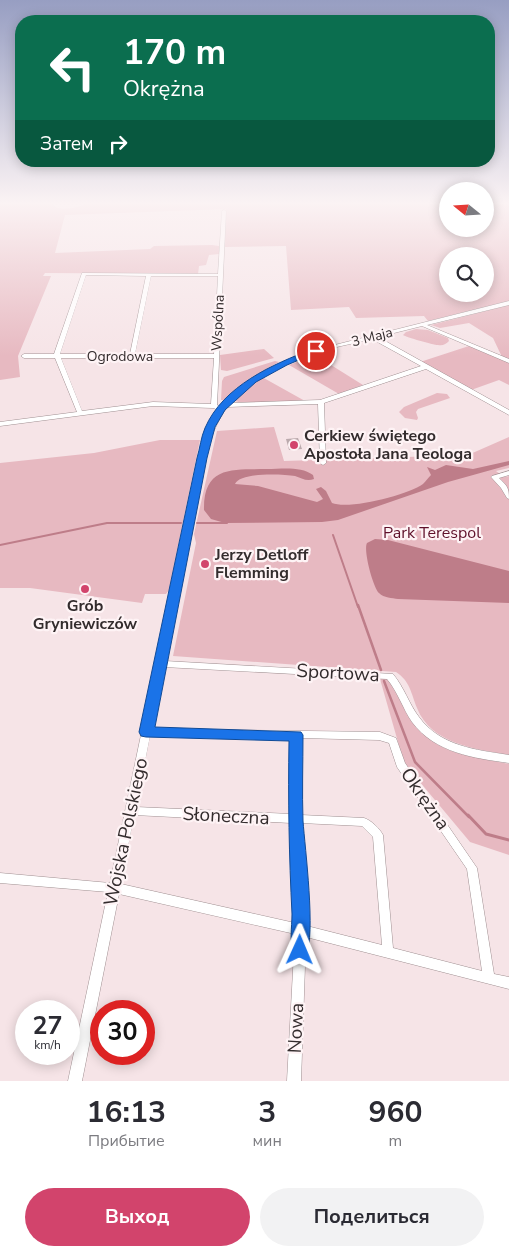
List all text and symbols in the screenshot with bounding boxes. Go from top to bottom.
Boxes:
text: 170 m [123,29,226,76]
icon: left [40,35,105,100]
text: Okrężna [123,74,205,104]
icon: right [104,130,132,158]
text: Затем [40,131,94,157]
north arrow [439,182,494,238]
map controls [439,182,494,302]
button: search [439,247,494,302]
street label: Wspólna [207,294,229,352]
street label: 3 Maja [349,323,395,351]
pin [295,330,337,372]
icon: arrive [302,337,330,365]
street label: Ogrodowa [87,347,153,366]
place label: Cerkiew świętego Apostoła Jana Teologa [304,425,472,465]
marker: Cerkiew świętego Apostoła Jana Teologa [288,439,300,451]
park label: Park Terespol [383,522,481,544]
place label: Jerzy Detloff Flemming [214,544,309,584]
marker: Jerzy Detloff Flemming [199,558,211,570]
marker: Grób Gryniewiczów [79,583,91,595]
place label: Grób Gryniewiczów [33,595,138,635]
street label: Sportowa [296,658,380,688]
street label: Wojska Polskiego [98,755,154,909]
street label: Okrężna [394,763,456,835]
street label: Słoneczna [182,801,270,831]
position arrow [273,923,325,975]
speed limit sign: 30 [90,1000,155,1065]
street label: Nowa [282,1002,310,1054]
text: 27 [32,1009,63,1043]
text: km/h [34,1037,61,1053]
text: 16:13 [87,1092,166,1133]
text: 3 [258,1092,276,1133]
text: 960 [368,1092,422,1133]
text: Прибытие [88,1130,165,1152]
text: мин [253,1130,282,1152]
text: m [389,1130,402,1152]
button: Выход [25,1188,250,1246]
button: Поделиться [260,1188,484,1246]

